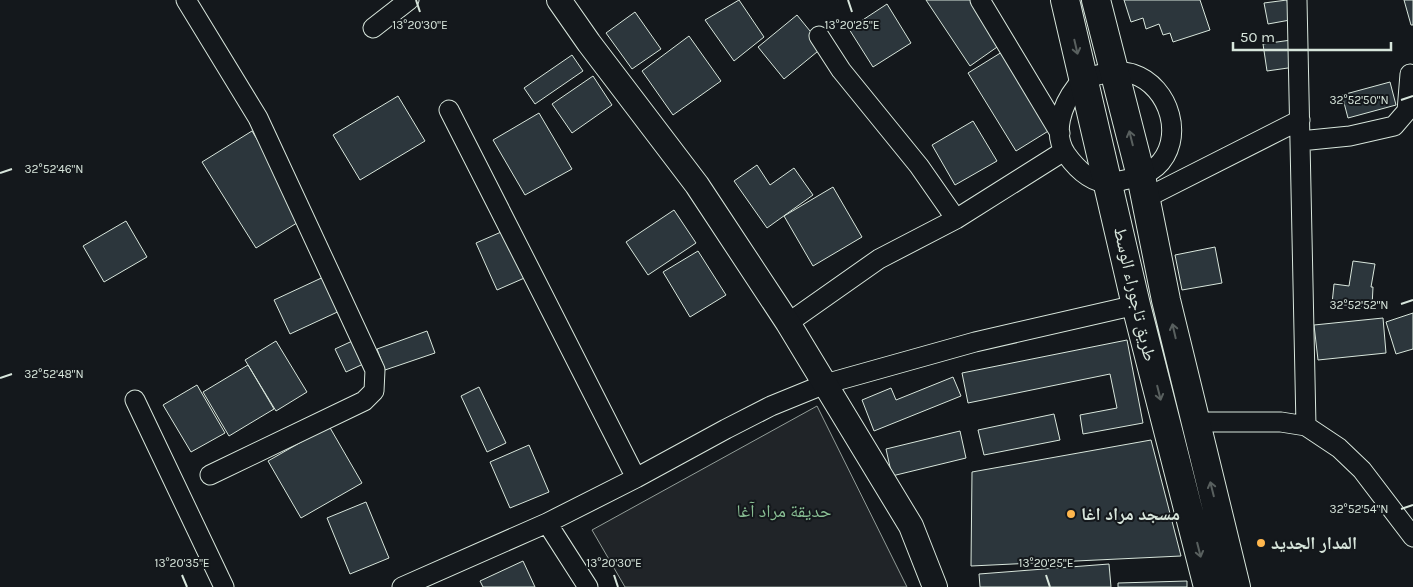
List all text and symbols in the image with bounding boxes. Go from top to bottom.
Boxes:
text: 13°20'30"E [392,18,448,32]
text: 13°20'25"E [825,18,879,32]
scale bar [1233,20,1390,52]
text: 50 m [1240,28,1275,46]
one-way arrow [1072,39,1081,55]
text: 32°52'50"N [1329,93,1389,107]
one-way arrow [1126,131,1135,147]
text: 32°52'46"N [25,162,83,176]
street label: طريق تاجوراء الوسط [1109,225,1161,363]
text: 32°52'52"N [1329,298,1389,312]
one-way arrow [1169,323,1178,339]
text: 32°52'48"N [24,367,84,381]
one-way arrow [1155,384,1164,400]
one-way arrow [1207,481,1216,497]
park label: حديقة مراد آغا [737,500,831,522]
text: 32°52'54"N [1330,502,1388,516]
place label: مسجد مراد اغا [1081,503,1180,525]
marker: مسجد مراد اغا [1065,508,1077,520]
place label: المدار الجديد [1271,532,1357,554]
marker: المدار الجديد [1255,537,1267,549]
one-way arrow [1195,542,1204,558]
text: 13°20'35"E [154,556,210,570]
text: 13°20'30"E [586,556,642,570]
text: 13°20'25"E [1019,556,1073,570]

